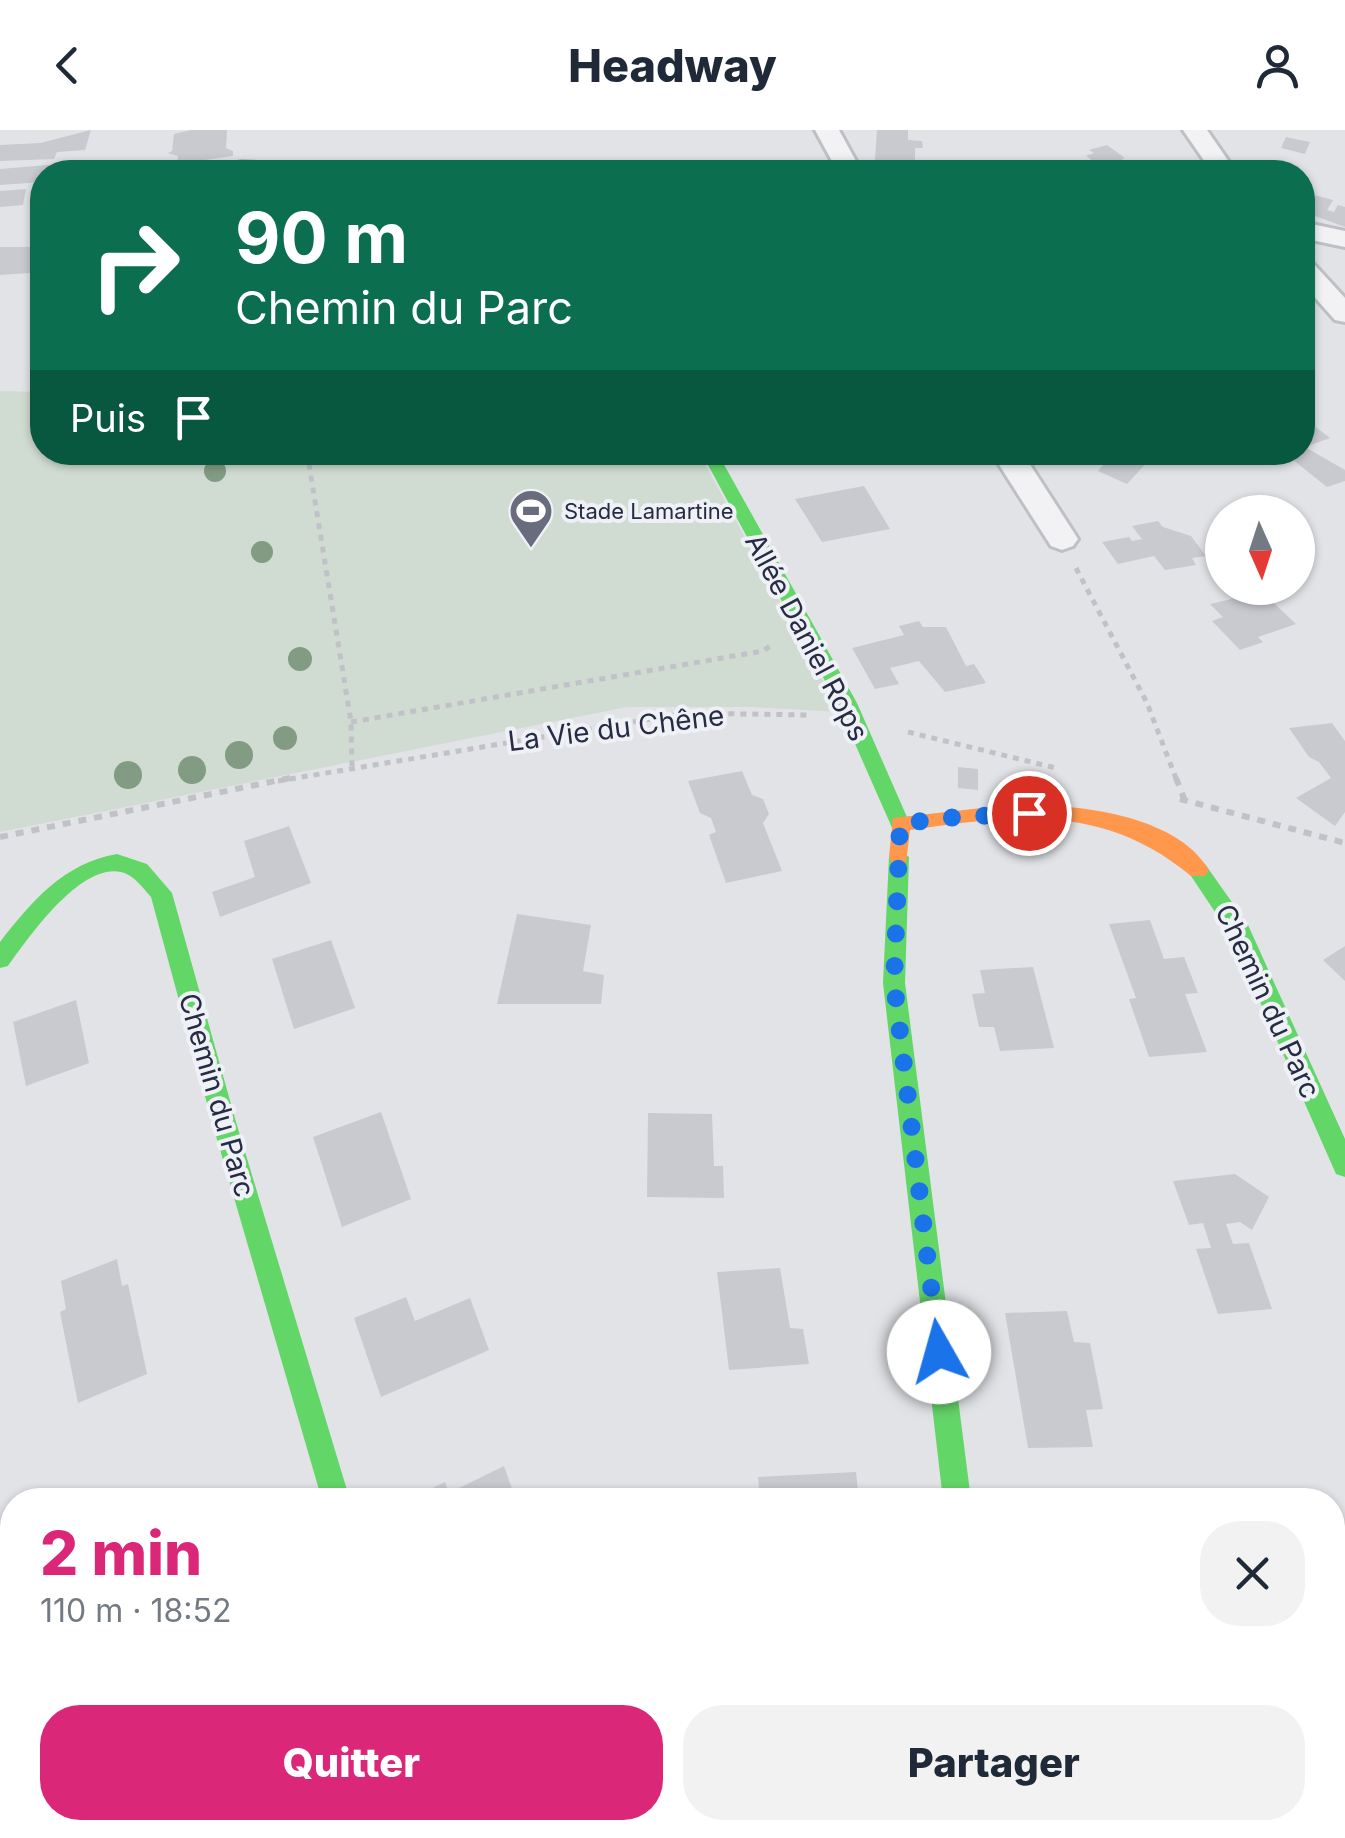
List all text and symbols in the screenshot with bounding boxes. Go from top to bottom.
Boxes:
icon: back [40,38,95,93]
text: Headway [568,38,777,93]
icon: person [1250,38,1305,93]
text: 90 m [235,195,408,280]
icon: right [70,200,200,330]
text: Chemin du Parc [235,280,573,335]
icon: arrive [166,390,221,445]
text: Puis [70,395,146,441]
sports icon: Stade Lamartine [508,488,554,549]
north arrow [1205,495,1315,605]
map controls [1205,495,1315,605]
place label: Stade Lamartine [564,498,734,524]
street label: Allée Daniel Rops [738,527,876,747]
street label: La Vie du Chêne [506,698,726,758]
pin [987,771,1072,856]
icon: arrive [1002,786,1057,841]
street label: Chemin du Parc [1208,899,1328,1103]
street label: Chemin du Parc [172,989,262,1201]
position arrow [887,1300,991,1404]
text: 2 min [40,1517,202,1589]
button: close [1200,1521,1305,1626]
text: 110 m · 18:52 [40,1591,231,1630]
button: Quitter [40,1705,663,1820]
button: Partager [683,1705,1305,1820]

